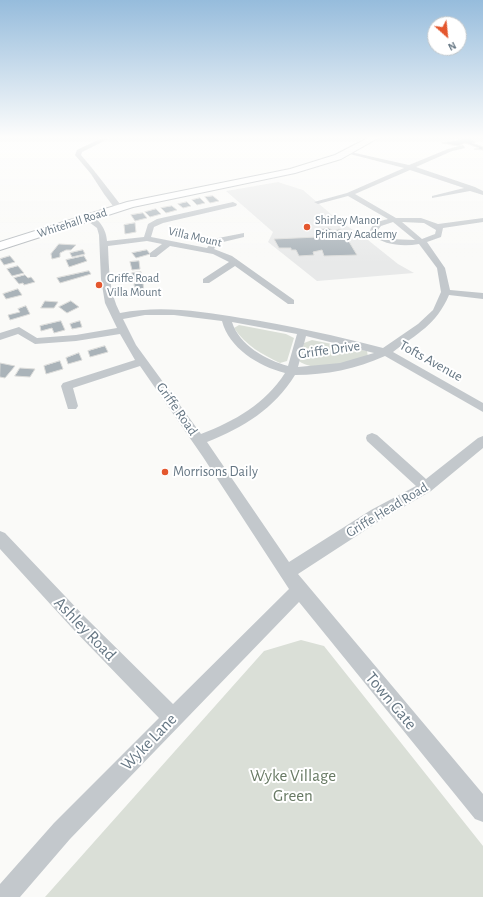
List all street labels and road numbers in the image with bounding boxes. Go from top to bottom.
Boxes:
street label: Whitehall Road [35,205,109,241]
street label: Villa Mount [167,224,223,250]
street label: Griffe Drive [297,337,361,363]
street label: Tofts Avenue [396,337,466,385]
street label: Griffe Road [153,379,201,439]
street label: Griffe Head Road [343,479,431,541]
street label: Ashley Road [50,593,120,665]
street label: Town Gate [361,668,421,734]
street label: Wyke Lane [117,709,181,775]

